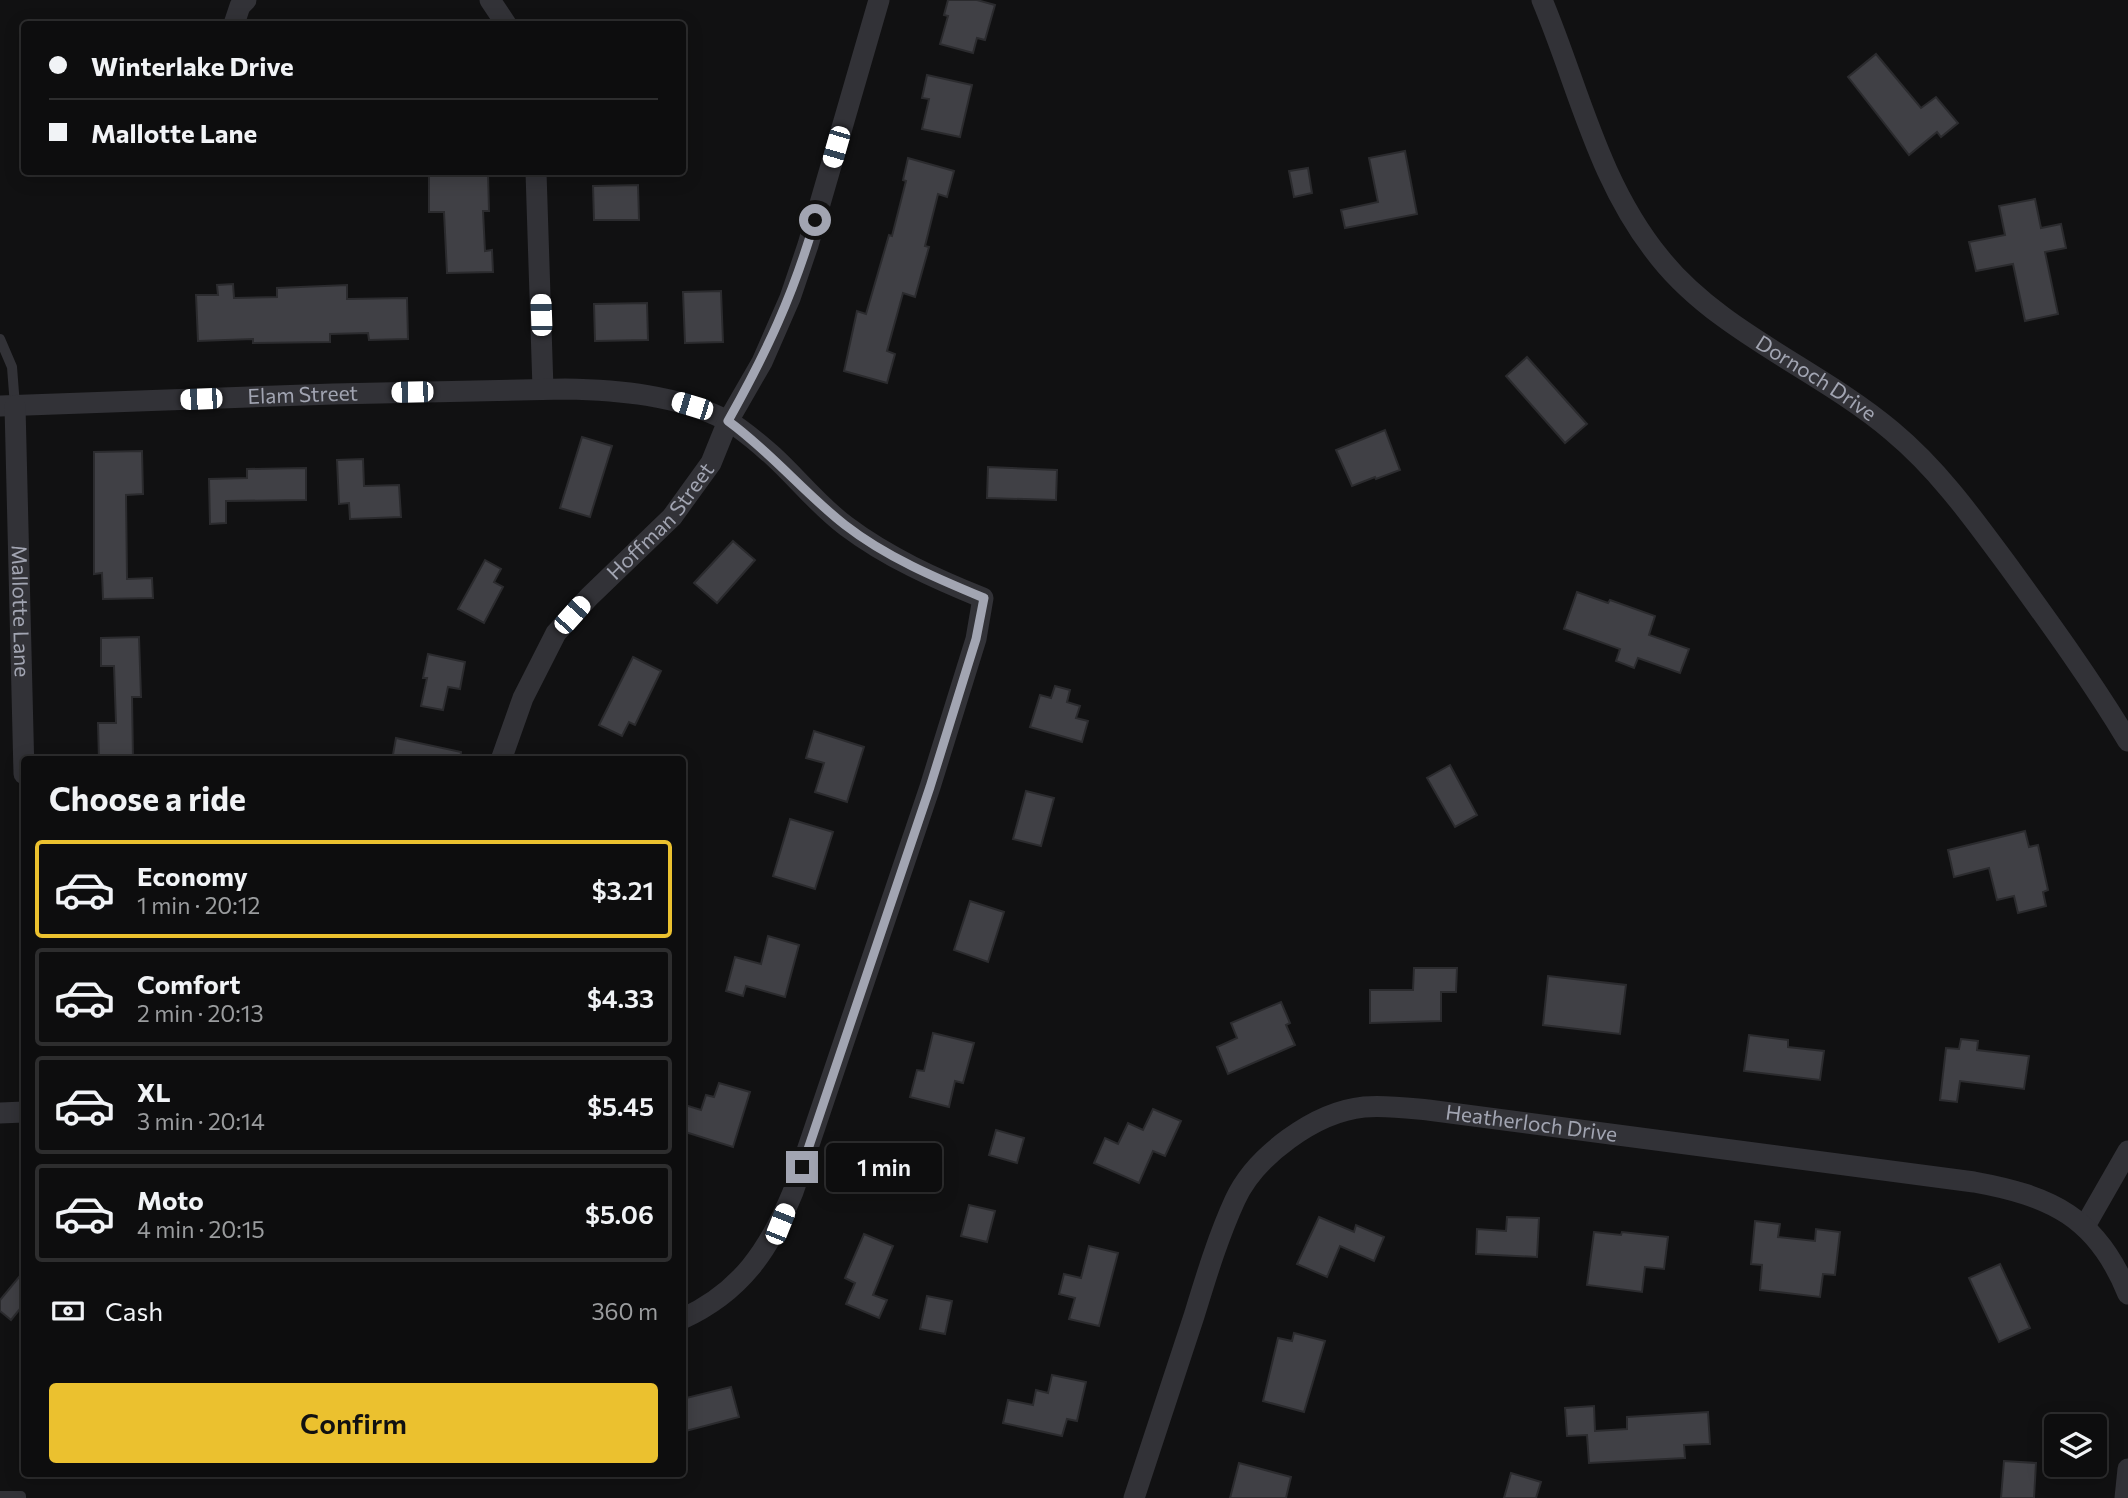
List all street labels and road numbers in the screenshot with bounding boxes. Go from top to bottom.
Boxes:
street label: Dornoch Drive [1752,329,1882,425]
street label: Elam Street [247,379,358,408]
street label: Hoffman Street [601,457,718,584]
street label: Mallotte Lane [7,544,36,677]
street label: Heatherloch Drive [1444,1098,1619,1146]

